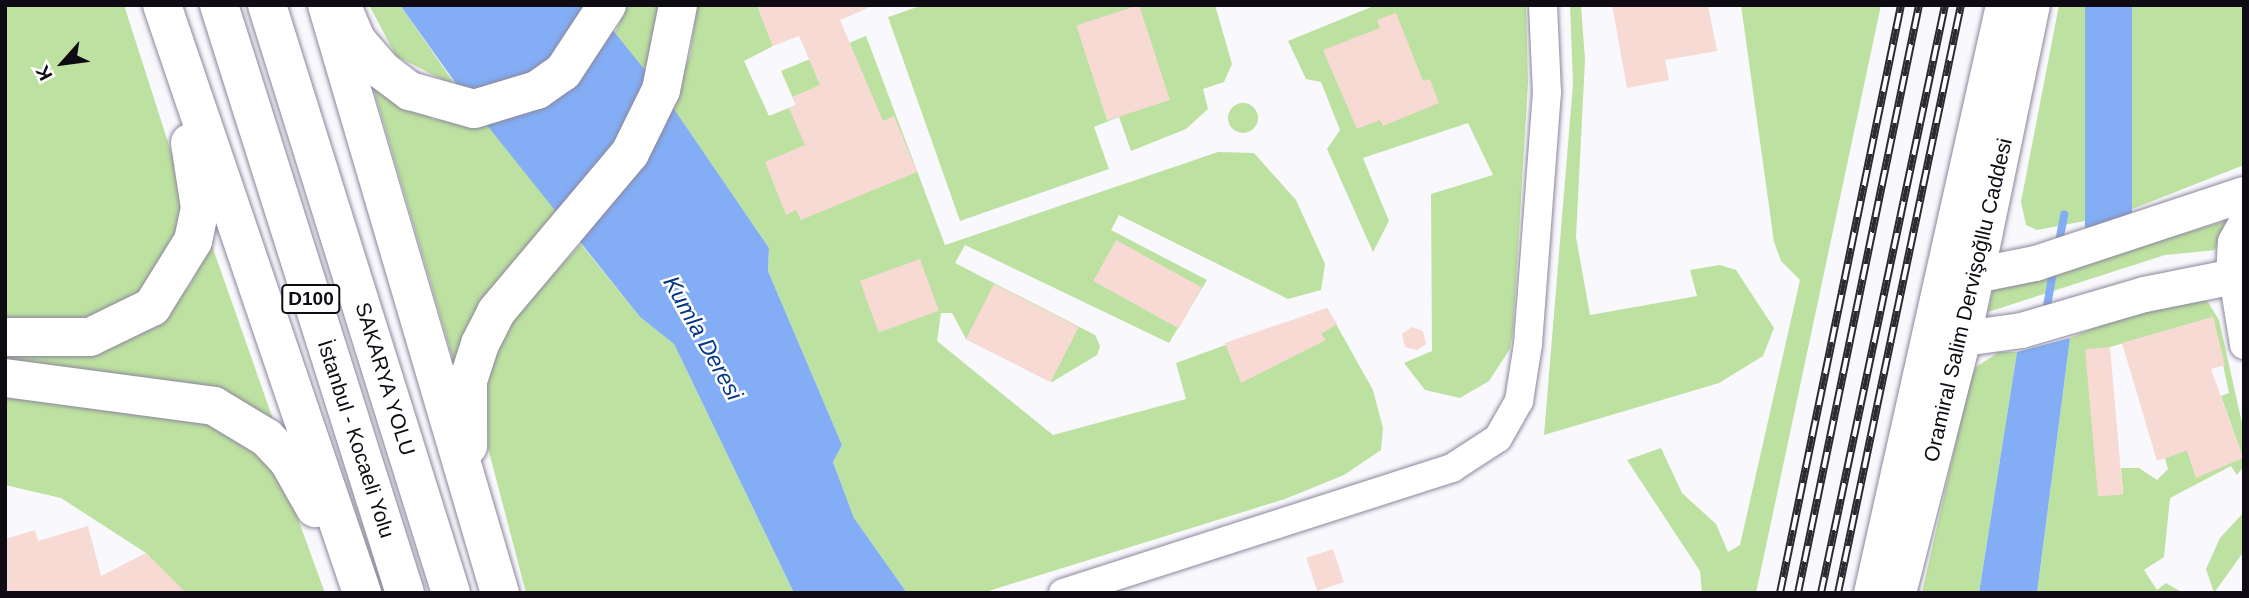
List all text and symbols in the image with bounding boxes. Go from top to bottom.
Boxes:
north arrow [28,28,98,98]
text: K [32,62,57,84]
street label: Oramiral Salim Dervişoğllu Caddesi [1918,136,2018,464]
water label: Kumla Deresi [657,271,749,405]
road number: D100 [281,284,341,314]
street label: SAKARYA YOLU [350,299,420,459]
street label: İstanbul - Kocaeli Yolu [312,337,400,541]

